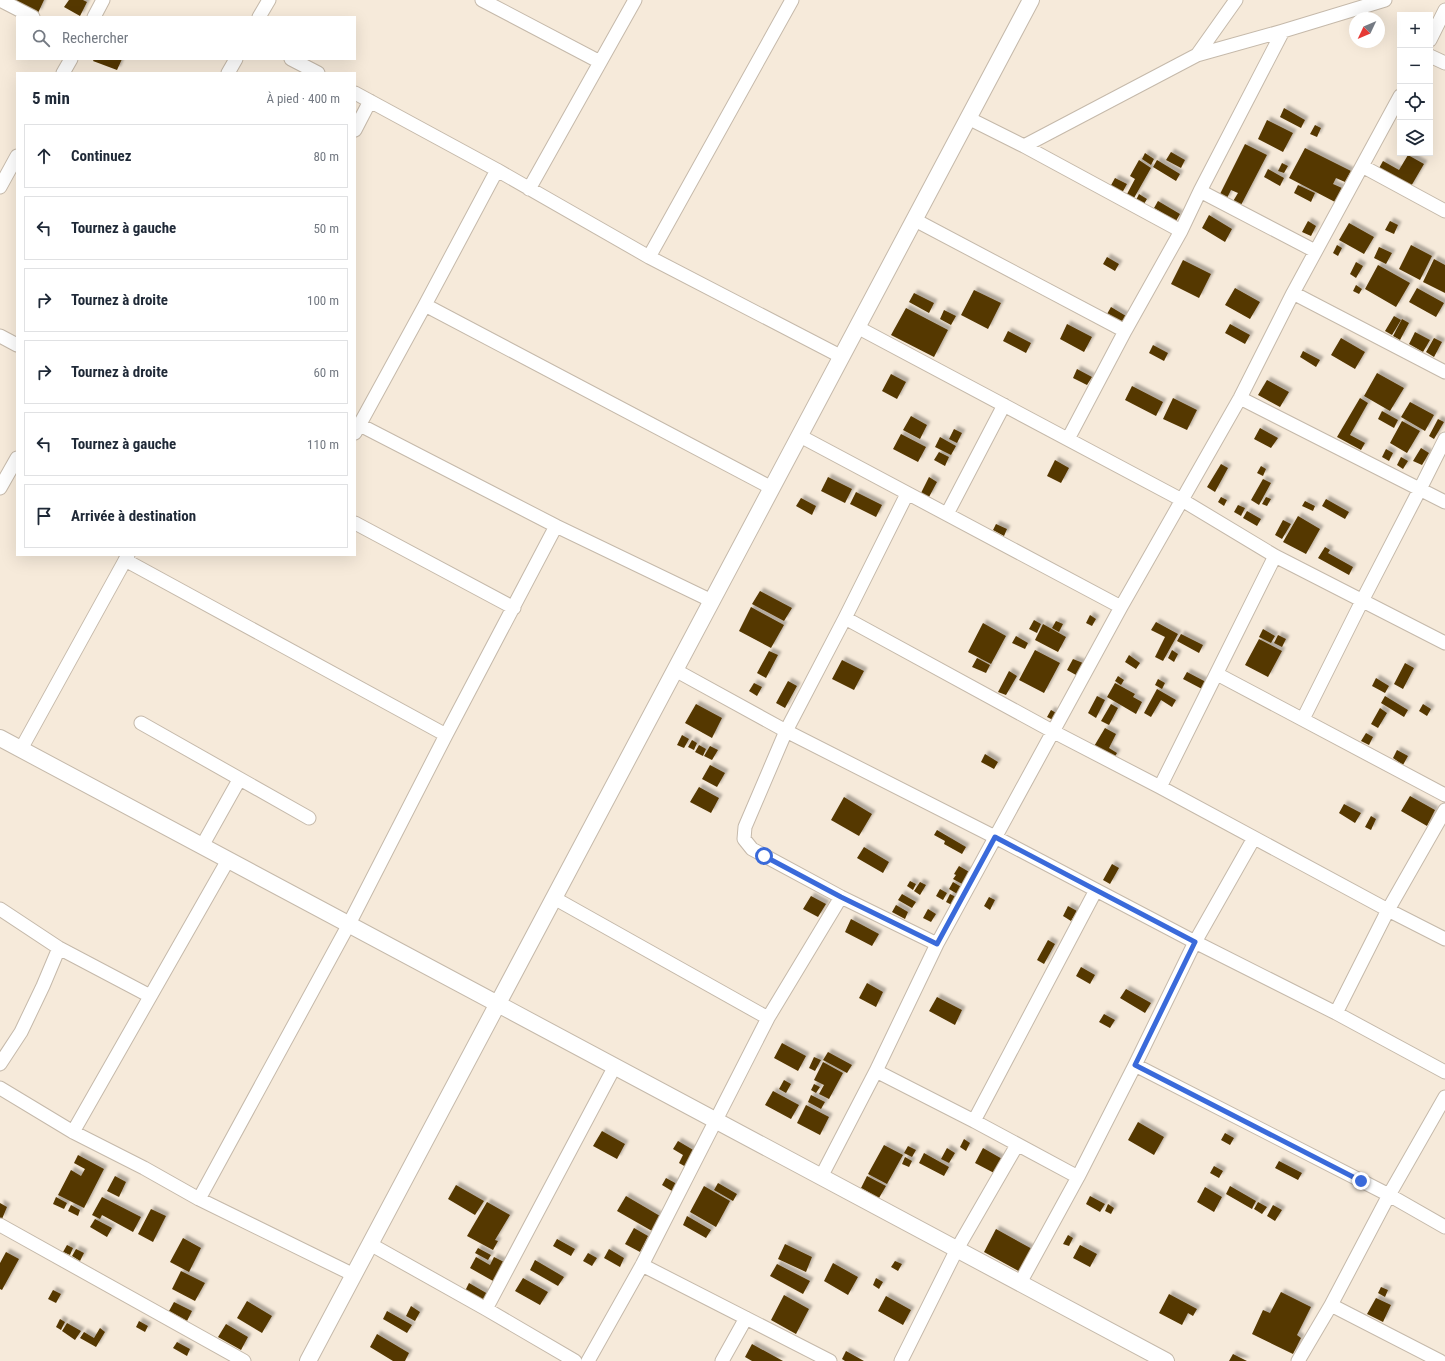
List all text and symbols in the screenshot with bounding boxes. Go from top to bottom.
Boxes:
north arrow [1349,12,1385,48]
map controls [1397,12,1433,156]
button: + [1397,12,1433,48]
search box [16,16,356,60]
icon: search [30,27,52,49]
text: Rechercher [62,29,128,47]
button: − [1397,48,1433,84]
button: locate [1397,84,1433,120]
text: 5 min [32,88,70,108]
text: À pied · 400 m [266,91,340,106]
button: layers [1397,120,1433,156]
icon: ahead [33,145,55,167]
text: Continuez [71,147,132,165]
text: 80 m [313,149,339,164]
icon: left [33,217,55,239]
text: Tournez à gauche [71,219,176,237]
text: 50 m [313,221,339,236]
icon: right [33,289,55,311]
text: Tournez à droite [71,291,168,309]
text: 100 m [307,293,339,308]
icon: right [33,361,55,383]
text: Tournez à droite [71,363,168,381]
text: 60 m [313,365,339,380]
icon: left [33,433,55,455]
text: Tournez à gauche [71,435,176,453]
text: 110 m [307,437,339,452]
icon: arrive [33,505,55,527]
text: Arrivée à destination [71,507,196,525]
route start [755,847,773,865]
route end [1352,1172,1370,1190]

